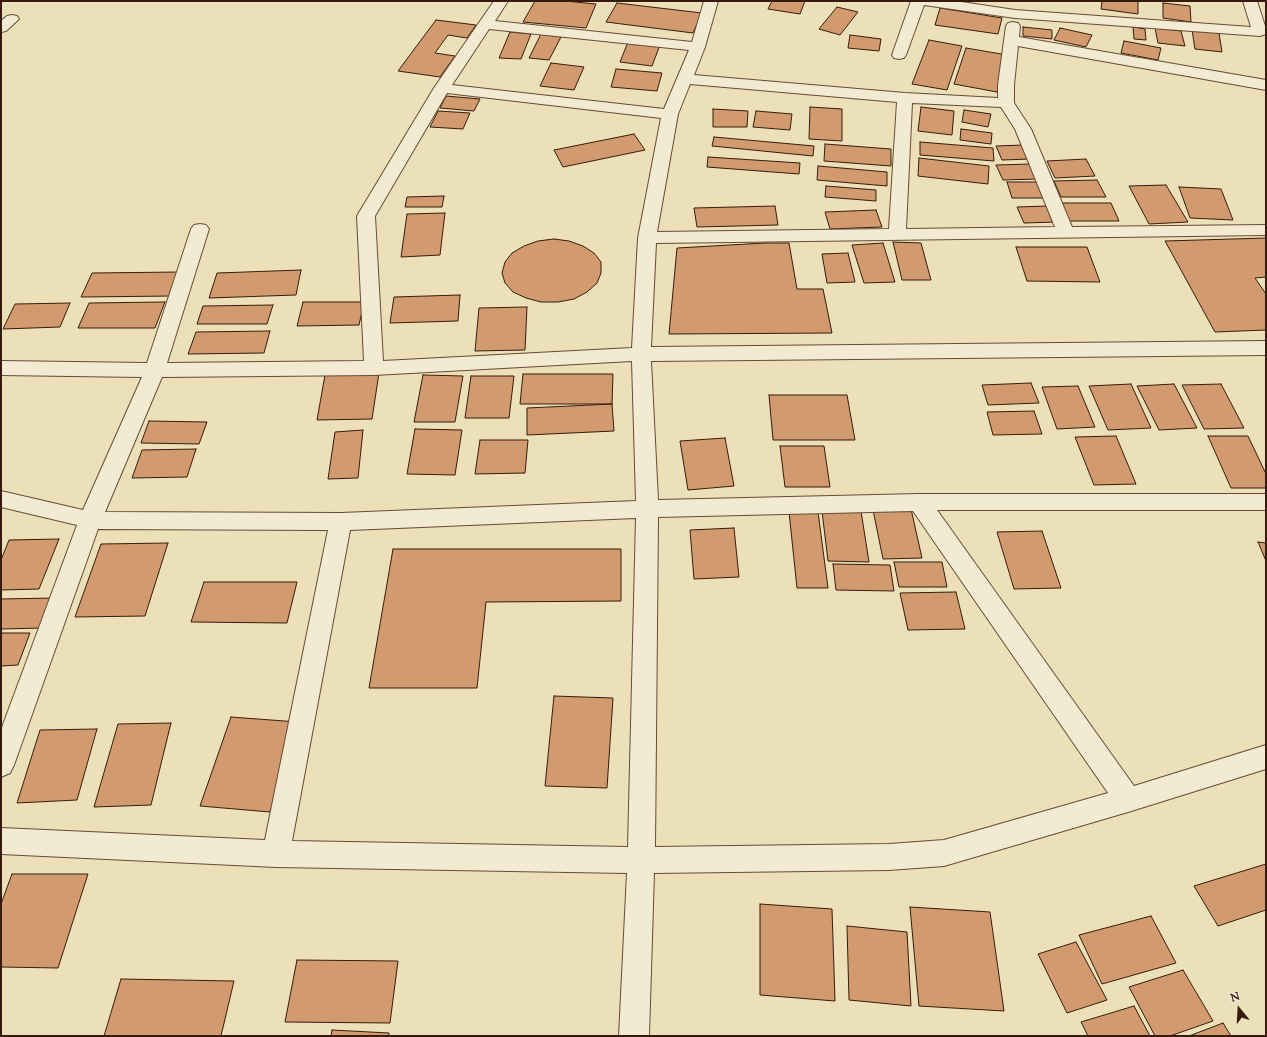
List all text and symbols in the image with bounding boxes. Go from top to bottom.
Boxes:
north arrow [1219,989,1259,1029]
text: N [1229,989,1242,1007]

